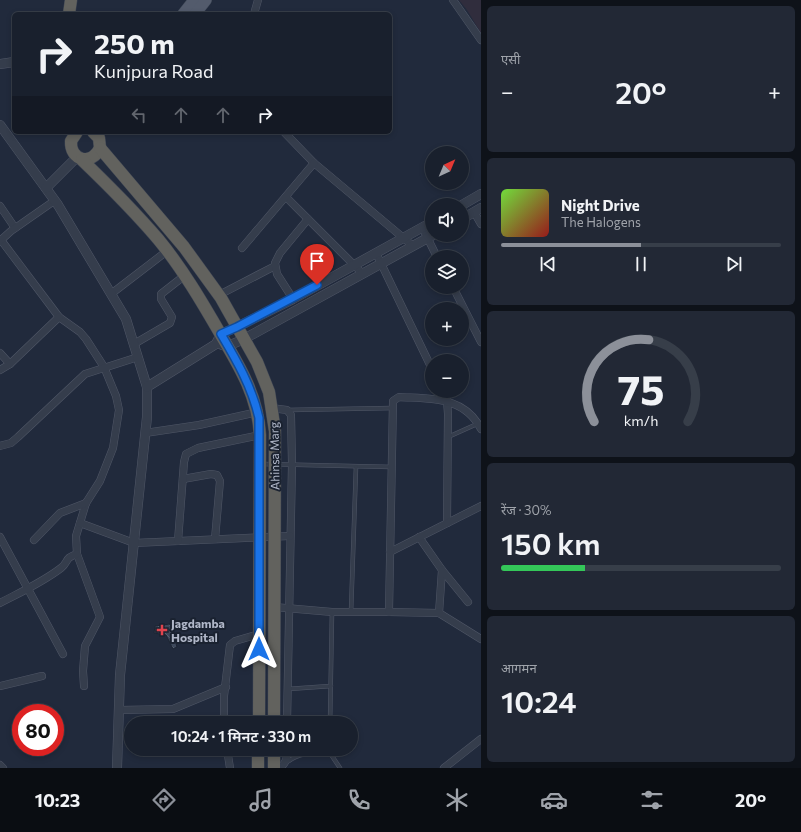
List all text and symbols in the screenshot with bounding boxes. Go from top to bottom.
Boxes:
text: 250 m [94,26,175,60]
icon: right [28,28,80,80]
text: एसी [501,51,520,67]
text: Kunjpura Road [94,60,213,82]
text: 20° [615,73,666,110]
text: − [501,78,514,105]
text: + [768,78,781,105]
icon: left [128,104,150,126]
icon: ahead [170,104,192,126]
icon: ahead [212,104,234,126]
icon: right [254,104,276,126]
north arrow [425,146,469,190]
map controls [425,146,469,398]
text: Night Drive [561,196,640,214]
button: sound [425,198,469,242]
text: The Halogens [561,214,641,230]
pin [300,244,334,285]
icon: arrive [306,250,328,272]
button: layers [425,250,469,294]
icon: previous [537,253,559,275]
icon: pause [630,253,652,275]
icon: next [723,253,745,275]
button: + [425,302,469,346]
button: − [425,354,469,398]
text: 75 [618,363,664,414]
text: km/h [624,411,658,429]
street label: Ahinsa Marg [266,421,282,490]
text: रेंज · 30% [501,502,551,518]
text: 150 km [501,524,600,561]
place label: Jagdamba Hospital [171,616,225,644]
marker: Jagdamba Hospital [156,624,168,636]
position arrow [238,628,280,670]
text: आगमन [501,660,537,676]
text: 10:24 [501,682,577,719]
speed limit sign: 80 [12,704,64,756]
text: 10:24 · 1 मिनट · 330 m [171,727,311,745]
icon: directions [150,786,178,814]
icon: music [247,786,275,814]
icon: phone [345,786,373,814]
icon: climate [443,786,471,814]
icon: car [540,786,568,814]
icon: filters [638,786,666,814]
text: 10:23 [35,789,80,811]
text: 20° [735,789,766,811]

